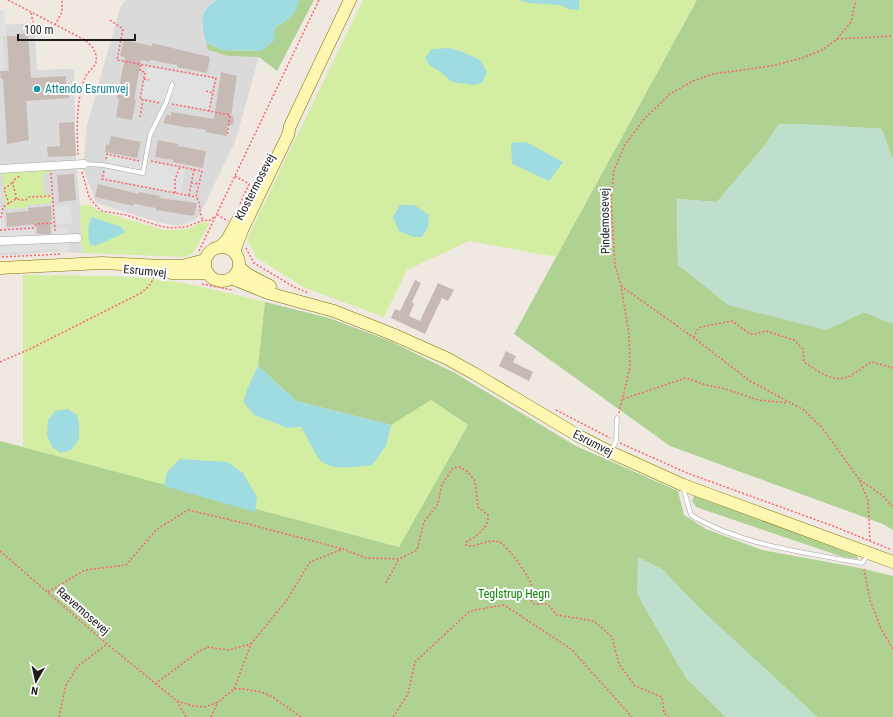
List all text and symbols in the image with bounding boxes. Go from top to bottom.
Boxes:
scale bar [18,16,135,42]
text: 100 m [24,23,54,37]
place label: Attendo Esrumvej [45,82,128,96]
marker: Attendo Esrumvej [32,84,42,94]
street label: Klostermosevej [232,151,278,223]
street label: Pindemosevej [597,188,613,254]
street label: Esrumvej [123,262,167,280]
street label: Esrumvej [571,427,615,459]
street label: Rævemosevej [54,584,112,638]
park label: Teglstrup Hegn [478,587,550,601]
north arrow [16,661,56,701]
text: N [30,683,39,697]

